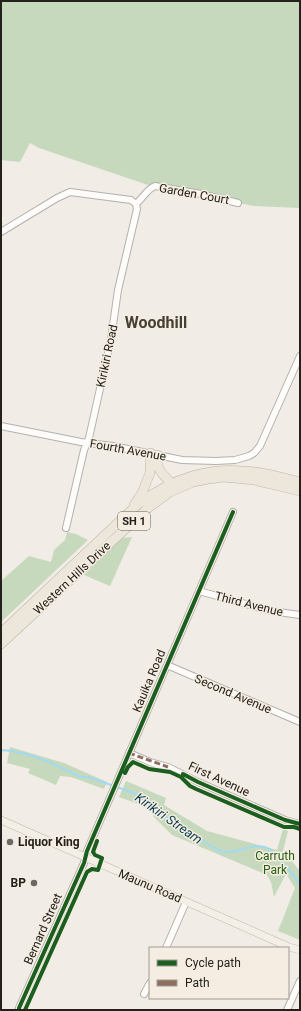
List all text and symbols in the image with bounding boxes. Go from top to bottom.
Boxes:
street label: Garden Court [158,181,230,207]
district label: Woodhill [125,313,187,332]
street label: Kirikiri Road [94,323,120,389]
street label: Fourth Avenue [89,436,167,464]
road number: SH 1 [118,512,150,530]
street label: Western Hills Drive [30,539,114,617]
street label: Third Avenue [214,589,284,619]
street label: Kauika Road [130,648,168,714]
street label: Second Avenue [192,671,274,717]
street label: First Avenue [186,759,252,799]
water label: Kirikiri Stream [132,790,205,847]
place label: Liquor King [18,835,80,849]
marker: Liquor King [5,837,15,847]
park label: Carruth Park [255,849,295,877]
street label: Maunu Road [116,866,184,906]
place label: BP [11,876,26,890]
marker: BP [29,878,39,888]
street label: Bernard Street [21,891,65,967]
legend [149,947,289,999]
text: Cycle path [185,956,241,970]
text: Path [185,976,210,990]

